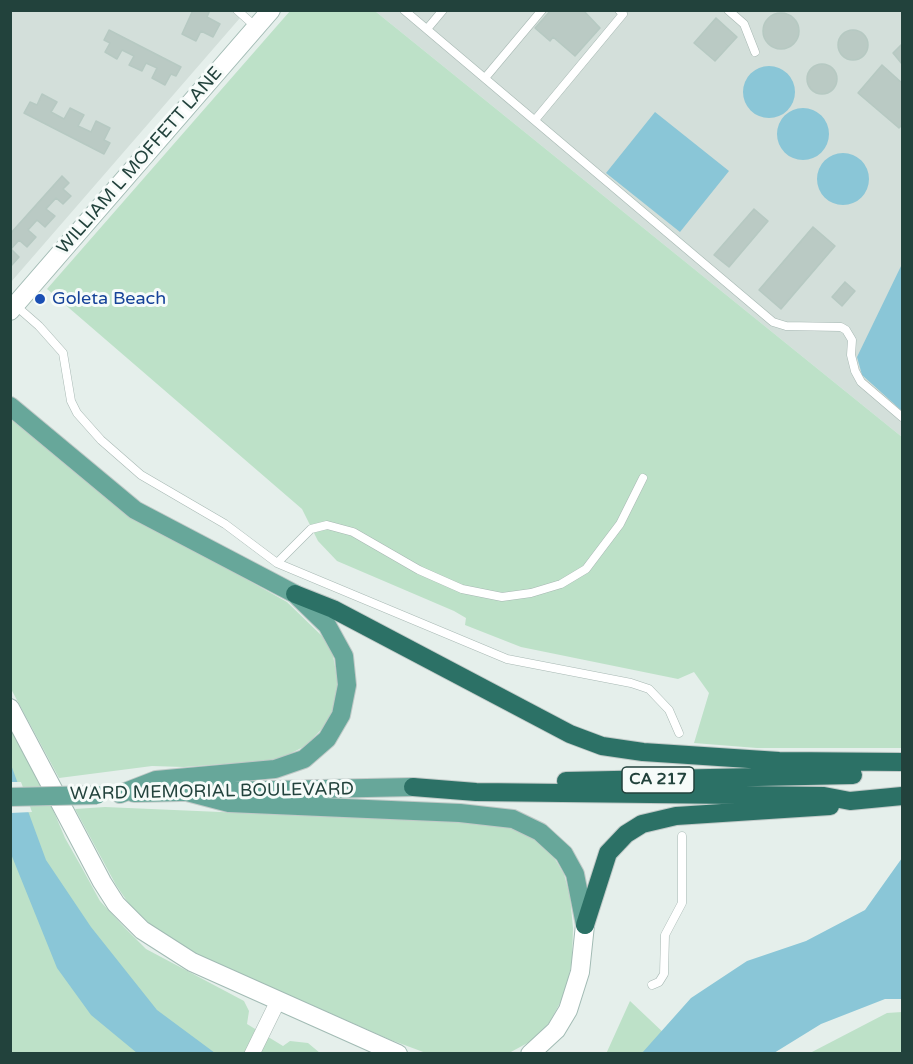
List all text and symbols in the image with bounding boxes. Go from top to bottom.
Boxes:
street label: WILLIAM L MOFFETT LANE [53,63,227,259]
place label: Goleta Beach [52,288,166,310]
marker: Goleta Beach [33,292,47,306]
road number: CA 217 [622,767,694,793]
street label: WARD MEMORIAL BOULEVARD [70,779,354,805]

